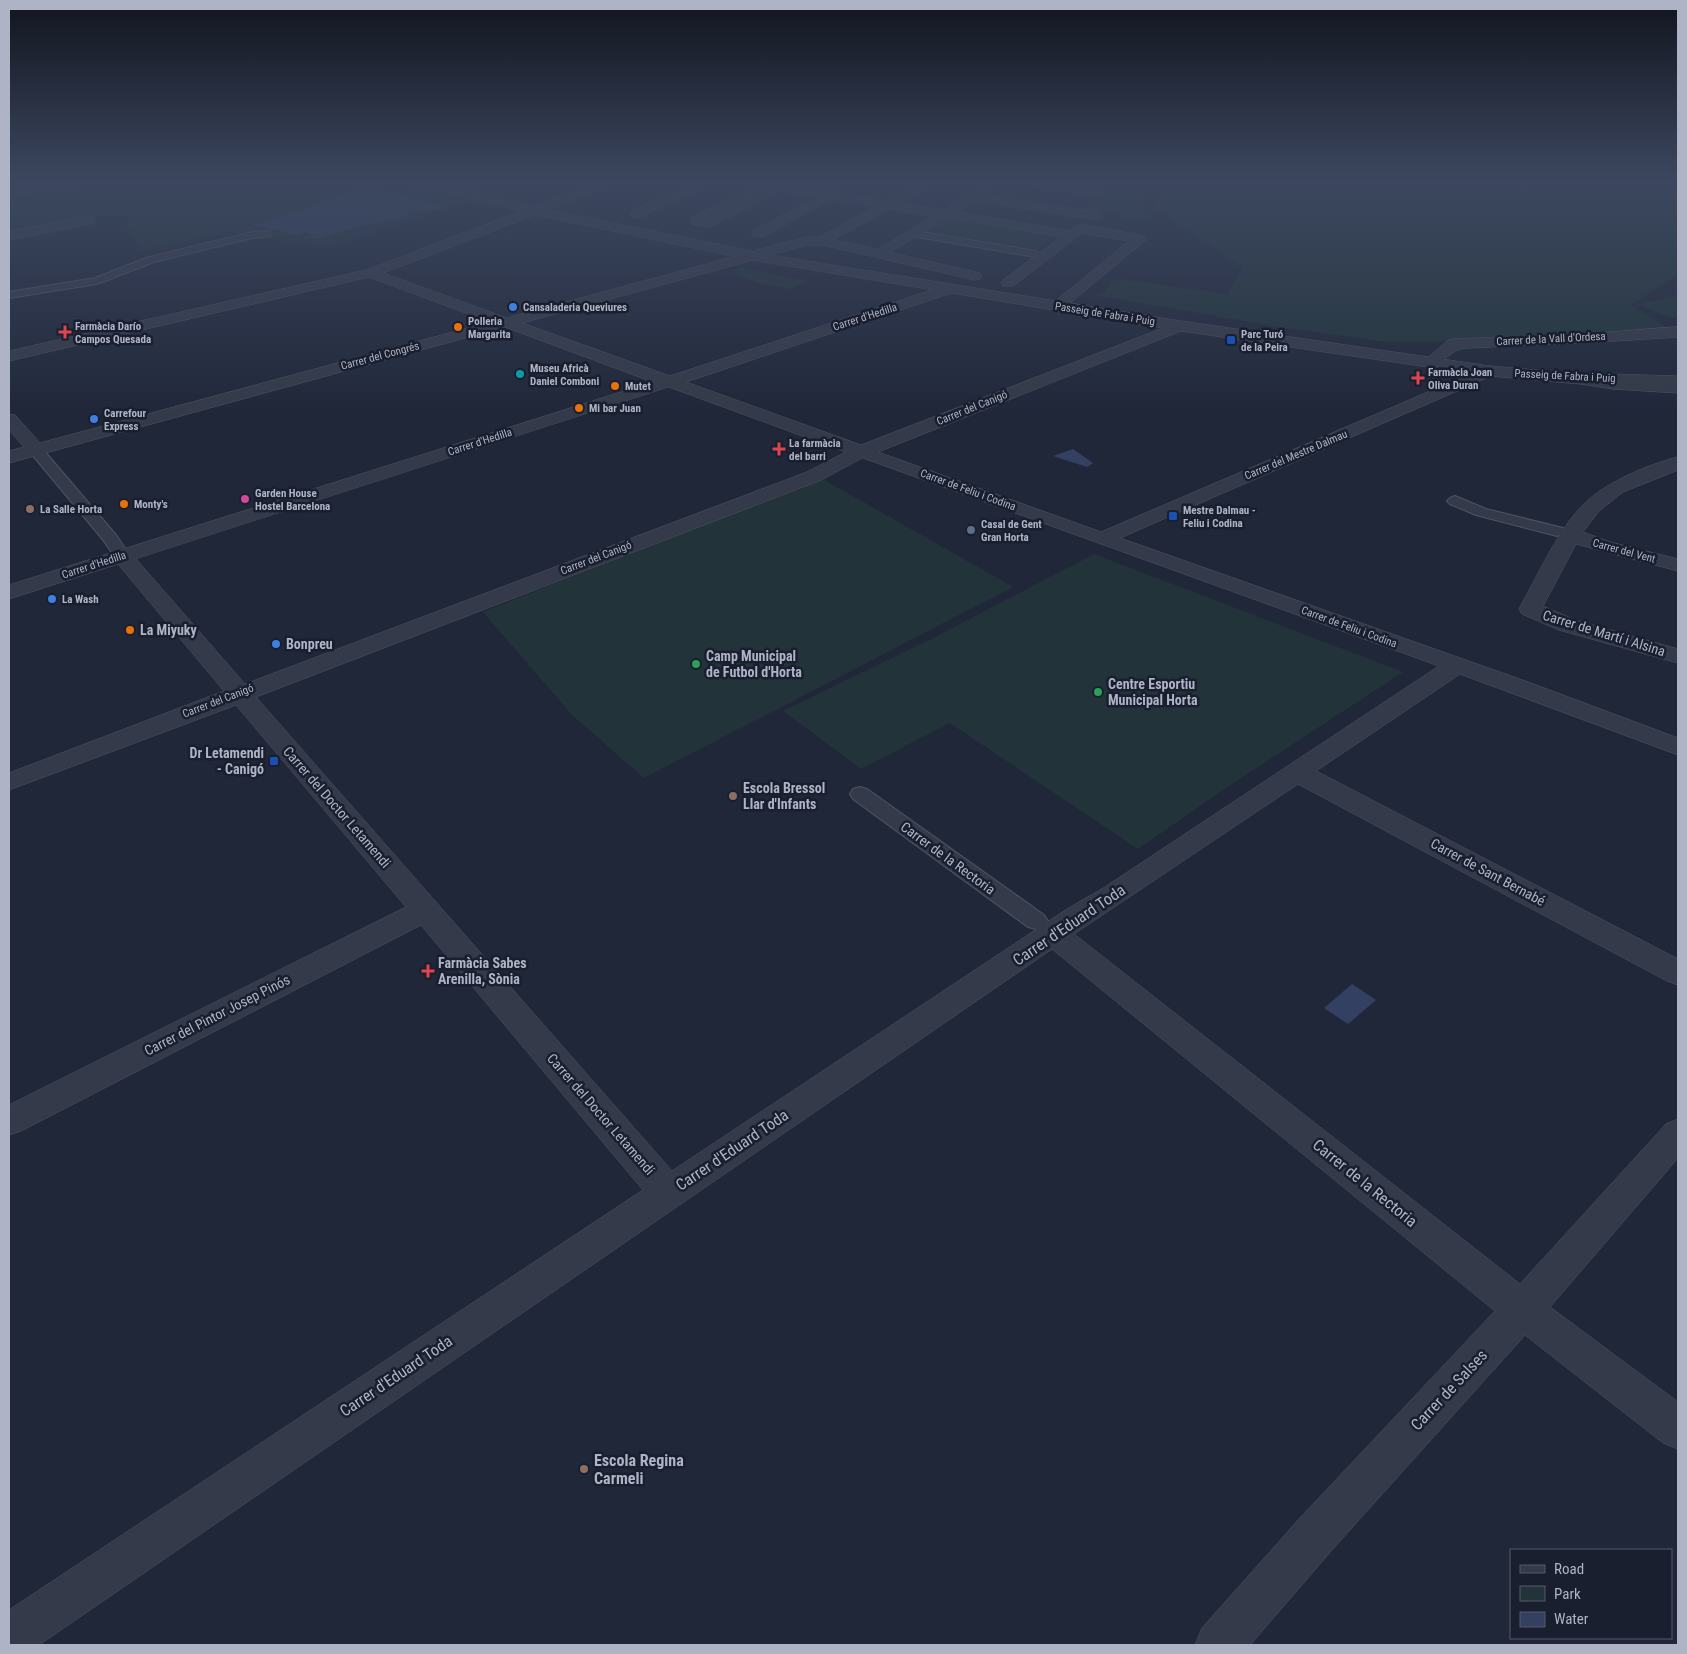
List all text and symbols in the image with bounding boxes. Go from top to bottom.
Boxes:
street label: Carrer d'Hedilla [831,300,899,334]
street label: Passeig de Fabra i Puig [1054,300,1156,328]
marker: Cansaladeria Queviures [507,301,519,313]
place label: Cansaladeria Queviures [523,301,627,314]
place label: Polleria Margarita [468,315,511,341]
place label: Farmàcia Darío Campos Quesada [75,320,151,346]
marker: Polleria Margarita [452,321,464,333]
marker: Farmàcia Darío Campos Quesada [59,326,71,338]
place label: Parc Turó de la Peira [1241,328,1288,354]
street label: Carrer de la Vall d'Ordesa [1496,330,1606,348]
marker: Parc Turó de la Peira [1225,334,1237,346]
street label: Carrer del Congrés [339,339,421,373]
place label: Museu Africà Daniel Comboni [530,362,599,388]
place label: Farmàcia Joan Oliva Duran [1428,366,1492,392]
street label: Passeig de Fabra i Puig [1514,367,1616,385]
marker: Museu Africà Daniel Comboni [514,368,526,380]
marker: Farmàcia Joan Oliva Duran [1412,372,1424,384]
marker: Mutet [609,380,621,392]
place label: Mutet [625,380,651,393]
street label: Carrer del Canigó [935,388,1010,428]
marker: Mi bar Juan [573,402,585,414]
place label: Mi bar Juan [589,402,641,415]
place label: Carrefour Express [104,407,146,433]
marker: Carrefour Express [88,413,100,425]
street label: Carrer d'Hedilla [446,425,514,459]
street label: Carrer del Mestre Dalmau [1243,427,1349,483]
place label: La farmàcia del barri [789,437,841,463]
marker: La farmàcia del barri [773,443,785,455]
street label: Carrer de Feliu i Codina [918,467,1018,513]
place label: Garden House Hostel Barcelona [255,487,330,513]
marker: Garden House Hostel Barcelona [239,493,251,505]
marker: Monty's [118,498,130,510]
place label: Monty's [134,498,168,511]
marker: La Salle Horta [24,503,36,515]
place label: La Salle Horta [40,503,102,516]
place label: Mestre Dalmau - Feliu i Codina [1183,504,1256,530]
marker: Mestre Dalmau - Feliu i Codina [1167,510,1179,522]
place label: Casal de Gent Gran Horta [981,518,1042,544]
marker: Casal de Gent Gran Horta [965,524,977,536]
street label: Carrer del Vent [1591,536,1657,566]
street label: Carrer del Canigó [559,538,634,578]
street label: Carrer d'Hedilla [60,548,128,582]
marker: La Wash [46,593,58,605]
place label: La Wash [62,593,99,606]
street label: Carrer de Feliu i Codina [1299,604,1399,650]
street label: Carrer de Martí i Alsina [1541,607,1667,659]
place label: La Miyuky [140,622,197,638]
marker: La Miyuky [124,624,136,636]
place label: Bonpreu [286,636,333,652]
marker: Bonpreu [270,638,282,650]
place label: Camp Municipal de Futbol d'Horta [706,648,802,680]
marker: Camp Municipal de Futbol d'Horta [690,658,702,670]
place label: Centre Esportiu Municipal Horta [1108,676,1198,708]
street label: Carrer del Canigó [181,681,256,721]
marker: Centre Esportiu Municipal Horta [1092,686,1104,698]
street label: Carrer del Doctor Letamendi [280,743,394,871]
place label: Dr Letamendi - Canigó [190,745,264,777]
marker: Dr Letamendi - Canigó [268,755,280,767]
place label: Escola Bressol Llar d'Infants [743,780,825,812]
marker: Escola Bressol Llar d'Infants [727,790,739,802]
street label: Carrer de la Rectoria [898,818,998,898]
street label: Carrer de Sant Bernabé [1428,835,1548,909]
street label: Carrer d'Eduard Toda [1009,880,1129,970]
place label: Farmàcia Sabes Arenilla, Sònia [438,955,527,987]
marker: Farmàcia Sabes Arenilla, Sònia [422,965,434,977]
street label: Carrer del Pintor Josep Pinós [142,971,292,1059]
street label: Carrer del Doctor Letamendi [544,1050,658,1178]
street label: Carrer d'Eduard Toda [672,1105,792,1195]
street label: Carrer de la Rectoria [1309,1135,1421,1231]
street label: Carrer d'Eduard Toda [336,1331,456,1421]
street label: Carrer de Salses [1407,1346,1491,1434]
place label: Escola Regina Carmeli [594,1451,684,1488]
marker: Escola Regina Carmeli [578,1463,590,1475]
legend [1510,1549,1672,1639]
text: Road [1554,1560,1584,1578]
text: Park [1554,1585,1581,1603]
text: Water [1554,1610,1589,1628]

